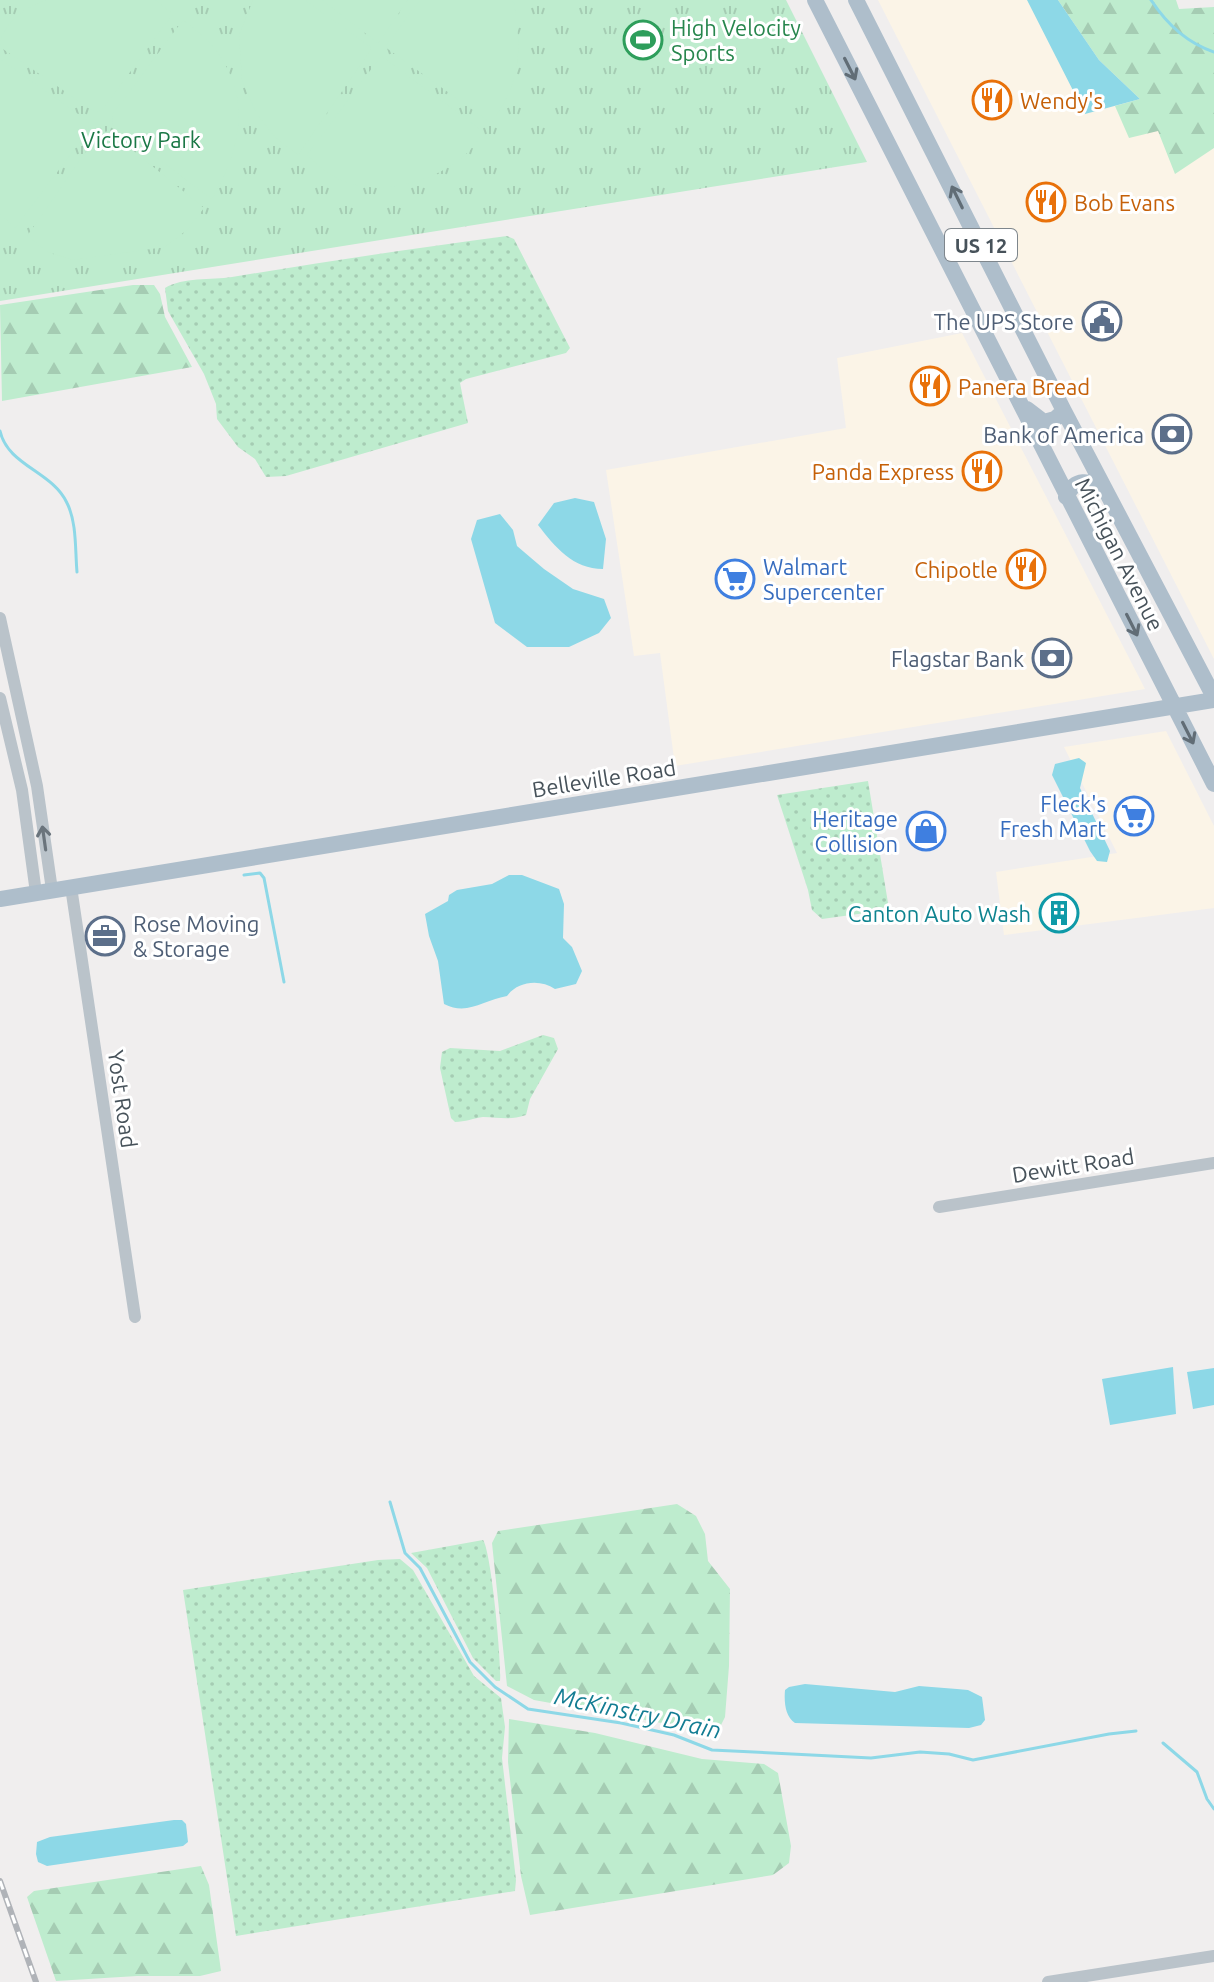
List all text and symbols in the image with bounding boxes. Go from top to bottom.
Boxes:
place label: High Velocity Sports [671,15,801,65]
sports icon: High Velocity Sports [622,19,664,61]
one-way arrow [843,57,858,81]
restaurant icon: Wendy's [971,79,1013,121]
place label: Wendy's [1020,88,1103,113]
park label: Victory Park [81,127,201,152]
restaurant icon: Bob Evans [1025,181,1067,223]
one-way arrow [948,185,964,209]
place label: Bob Evans [1074,190,1175,215]
road number: US 12 [945,229,1017,261]
public building icon: The UPS Store [1081,300,1123,342]
place label: The UPS Store [934,309,1074,334]
restaurant icon: Panera Bread [909,365,951,407]
place label: Panera Bread [958,374,1090,399]
bank icon: Bank of America [1151,413,1193,455]
place label: Bank of America [983,422,1144,447]
restaurant icon: Panda Express [961,450,1003,492]
place label: Panda Express [812,459,954,484]
street label: Michigan Avenue [1071,473,1169,635]
restaurant icon: Chipotle [1005,548,1047,590]
place label: Walmart Supercenter [763,554,885,604]
place label: Chipotle [914,557,998,582]
supermarket icon: Walmart Supercenter [714,558,756,600]
one-way arrow [1125,613,1140,637]
bank icon: Flagstar Bank [1031,637,1073,679]
place label: Flagstar Bank [891,646,1024,671]
one-way arrow [1180,721,1196,745]
street label: Belleville Road [530,754,678,802]
place label: Fleck's Fresh Mart [1000,791,1106,841]
supermarket icon: Fleck's Fresh Mart [1113,795,1155,837]
place label: Heritage Collision [812,806,898,856]
shop icon: Heritage Collision [905,810,947,852]
one-way arrow [36,826,51,851]
building icon: Canton Auto Wash [1038,892,1080,934]
place label: Canton Auto Wash [848,901,1031,926]
place label: Rose Moving & Storage [133,911,260,961]
office icon: Rose Moving & Storage [84,915,126,957]
street label: Yost Road [104,1048,142,1150]
street label: Dewitt Road [1010,1143,1136,1187]
water label: McKinstry Drain [552,1682,724,1744]

